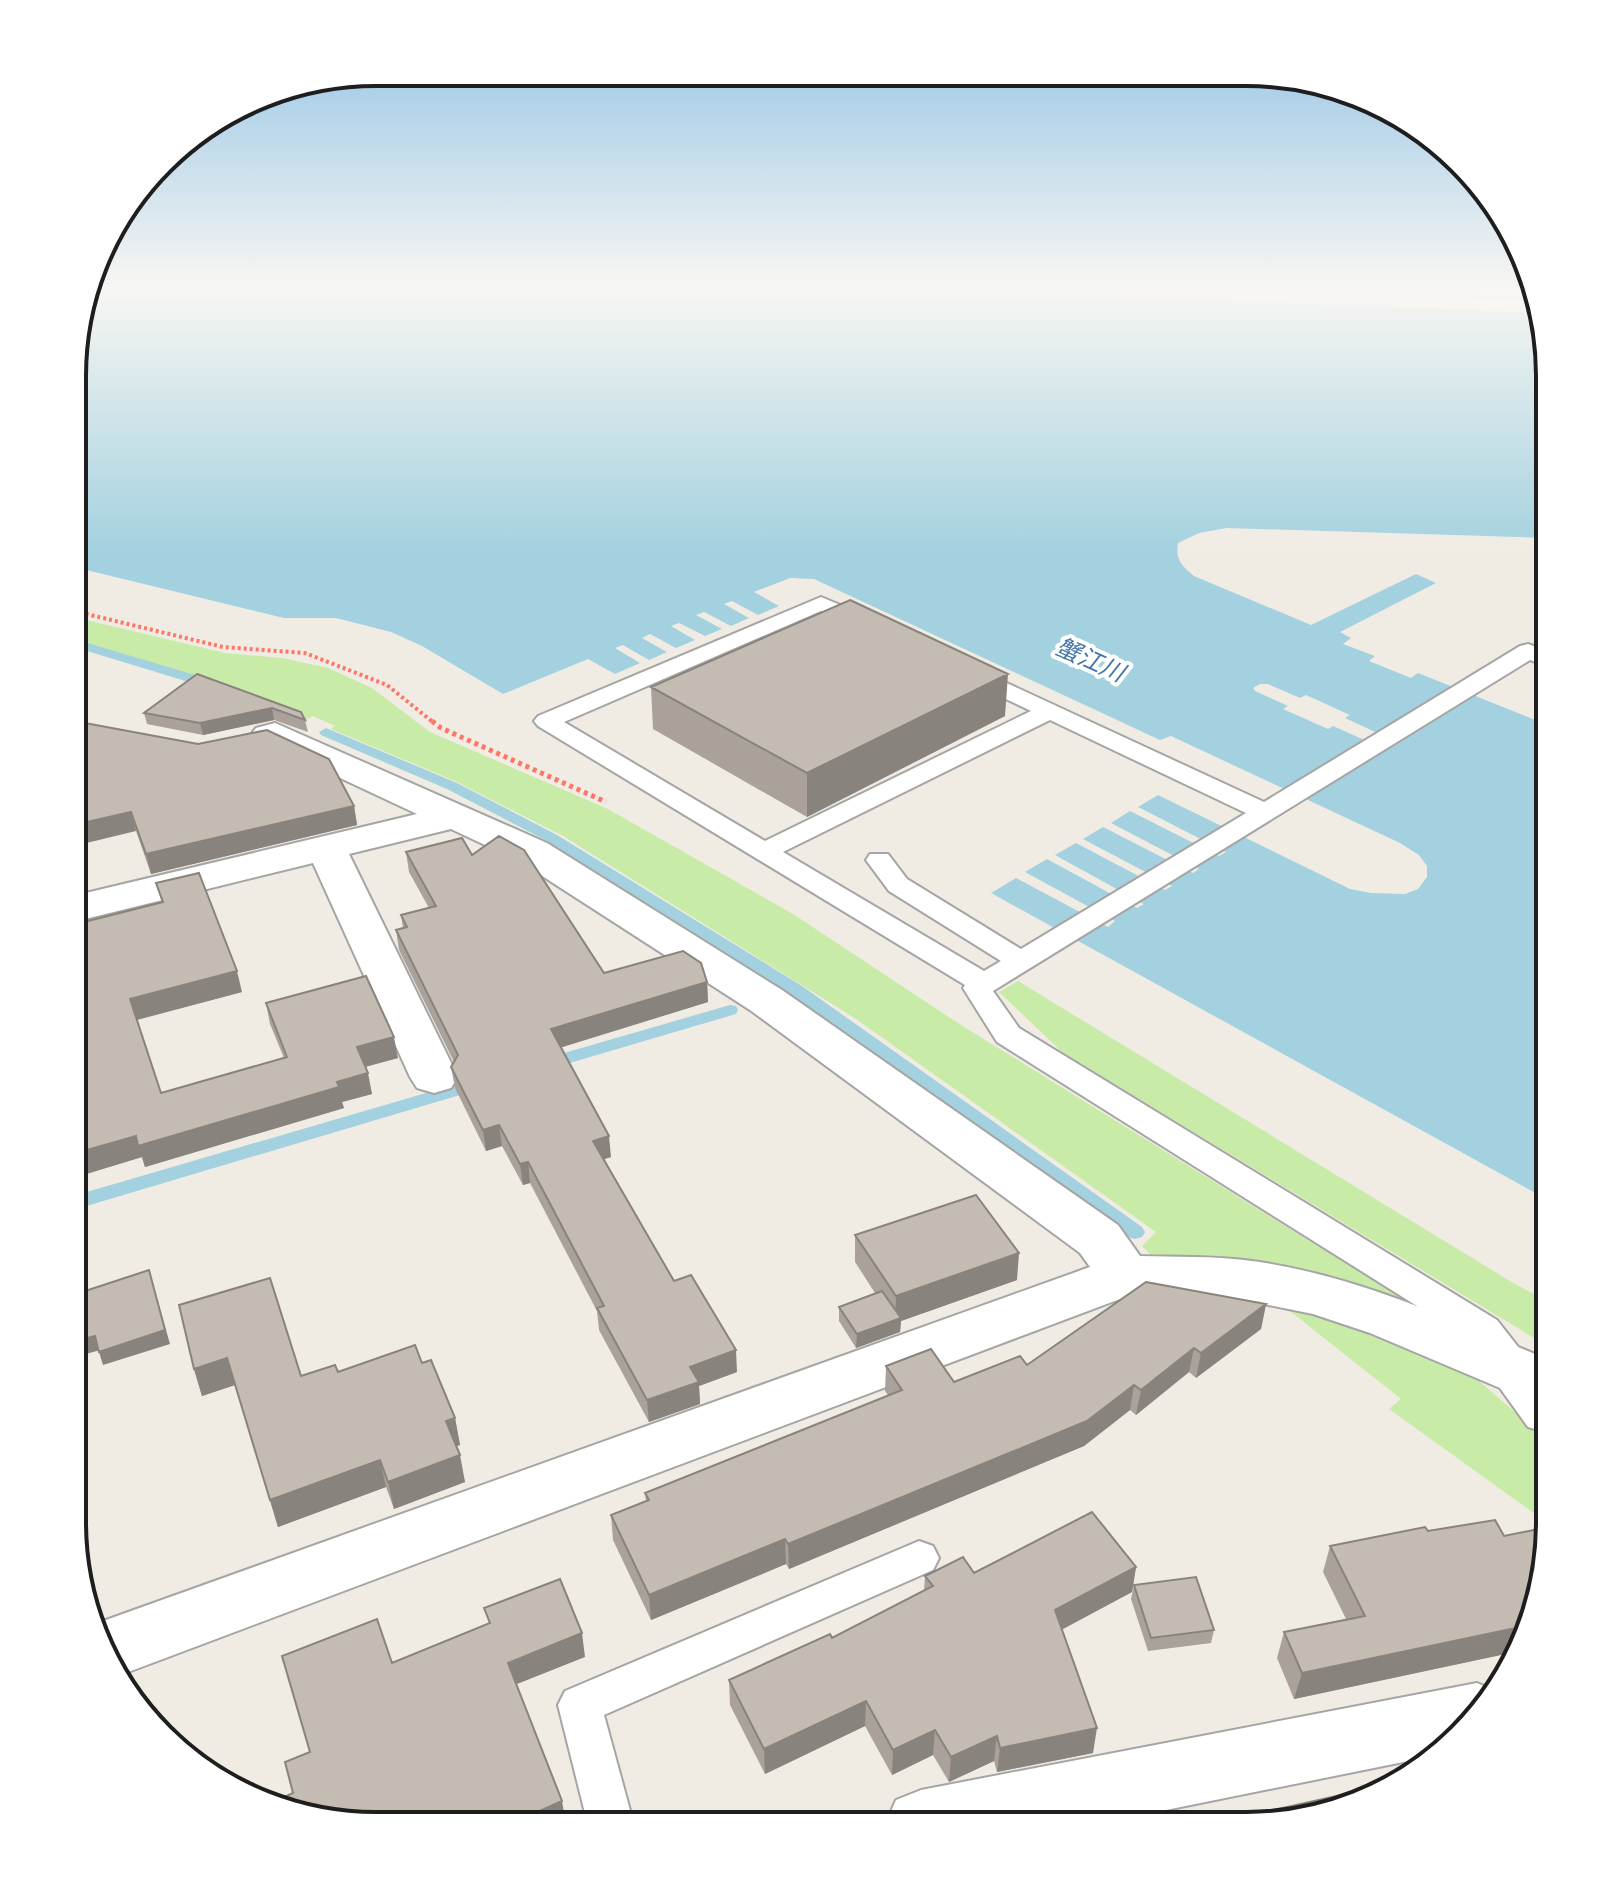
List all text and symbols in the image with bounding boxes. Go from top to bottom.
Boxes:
water label: 蟹江川 [1051,633,1131,689]

